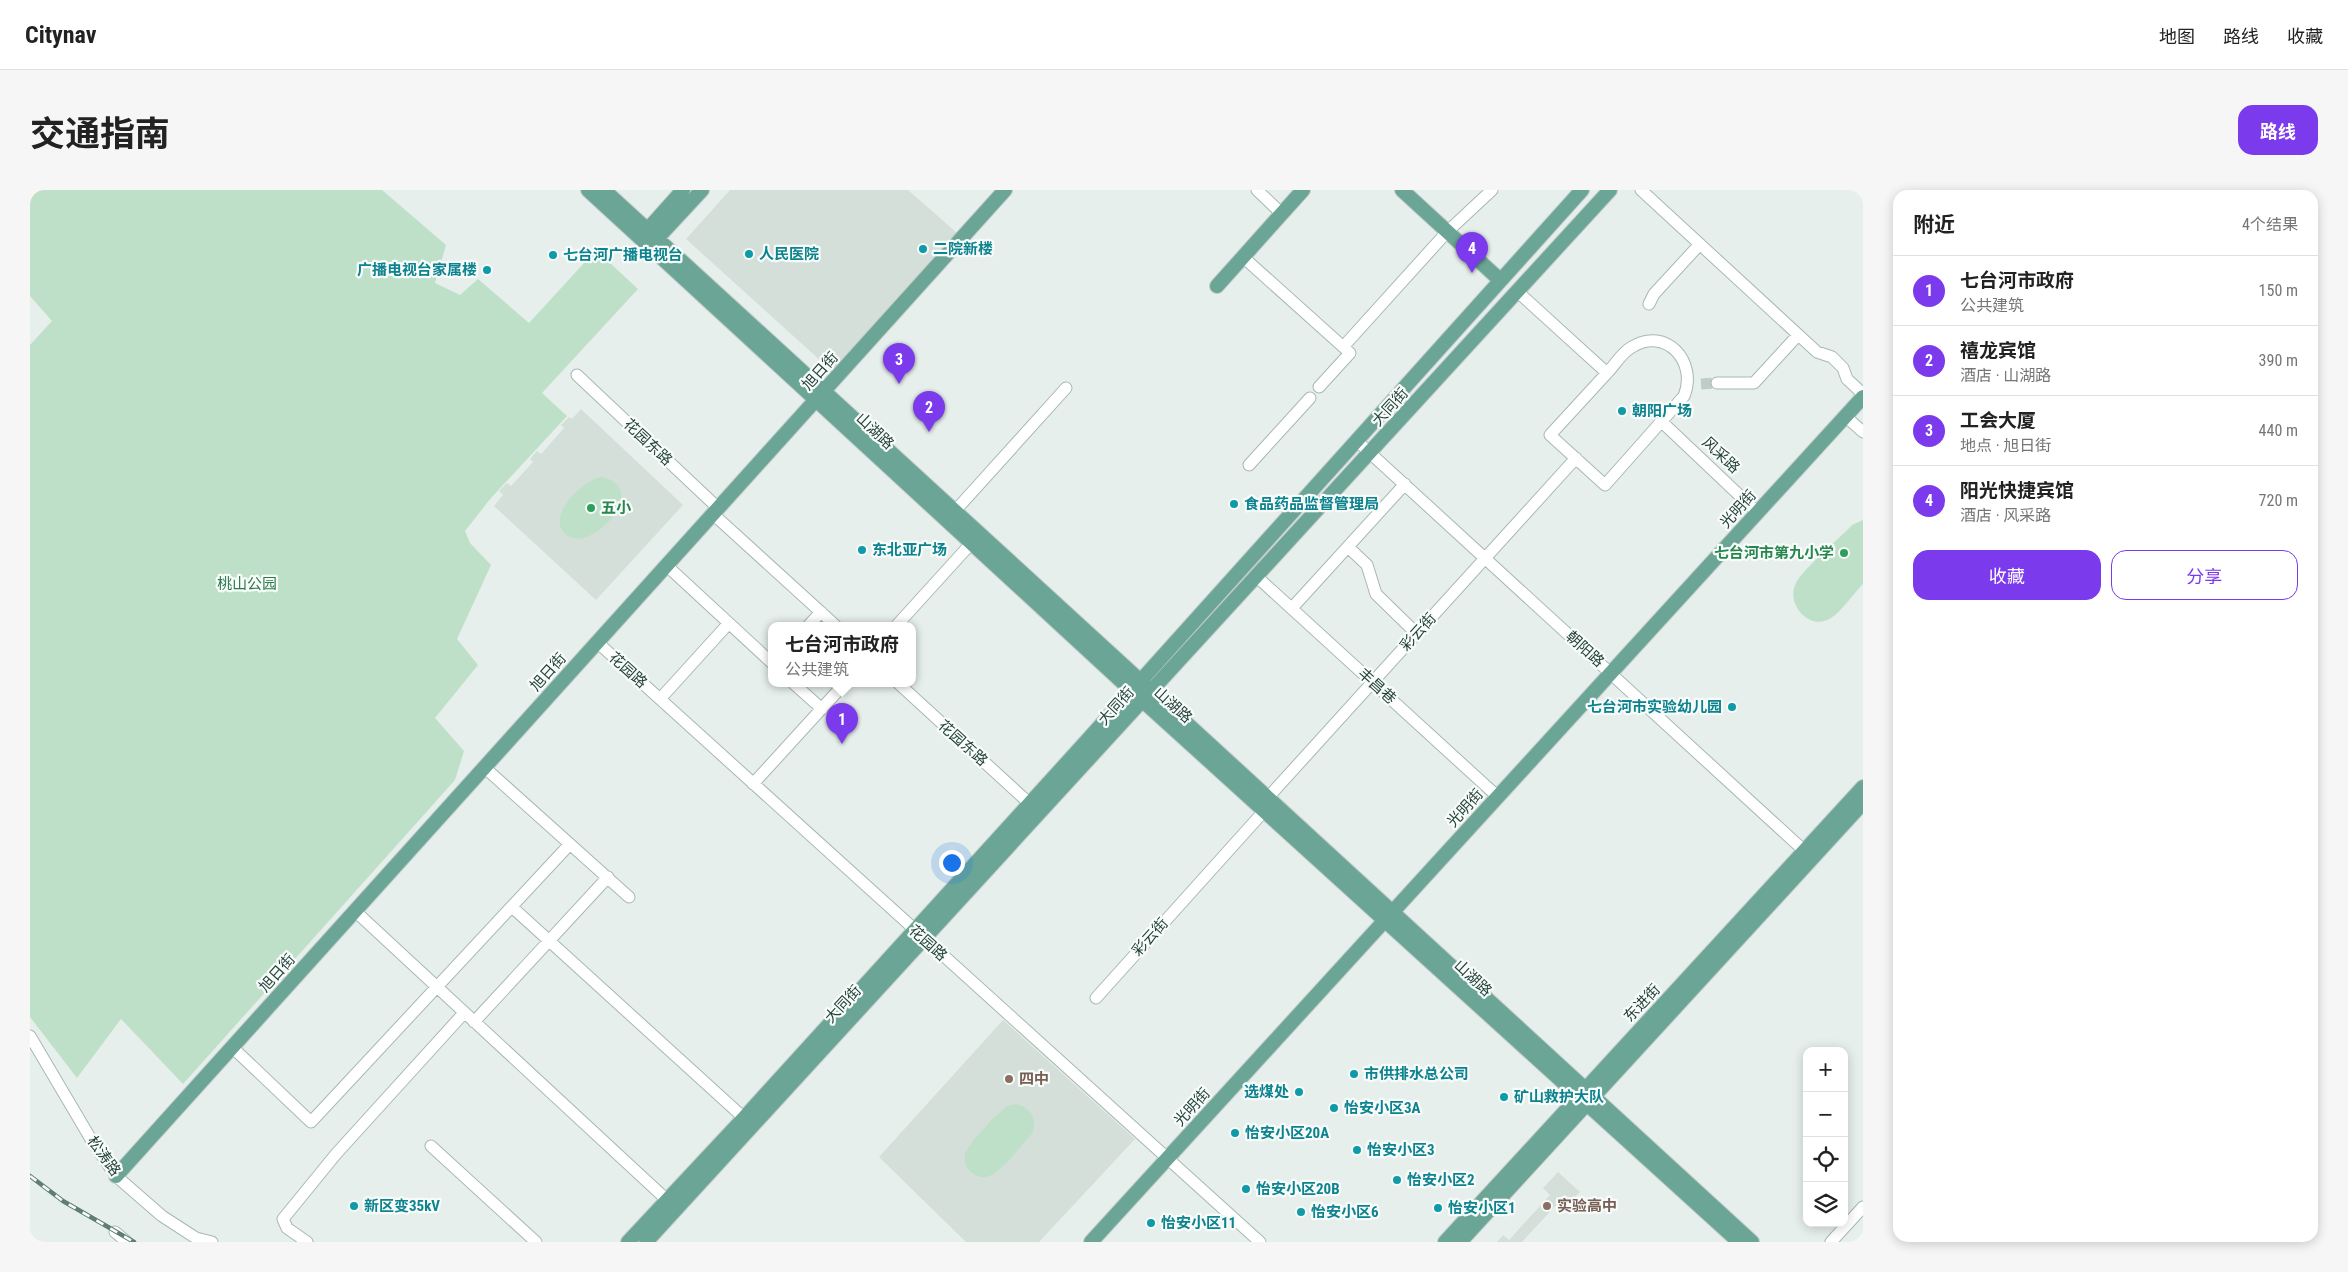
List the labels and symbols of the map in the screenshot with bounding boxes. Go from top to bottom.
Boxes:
pin: 4 [1456,232,1488,273]
place label: 二院新楼 [933,240,993,258]
marker: 二院新楼 [917,243,929,255]
place label: 人民医院 [759,245,819,263]
place label: 七台河广播电视台 [563,246,683,264]
marker: 人民医院 [743,248,755,260]
marker: 七台河广播电视台 [547,249,559,261]
place label: 广播电视台家属楼 [357,261,477,279]
marker: 广播电视台家属楼 [481,264,493,276]
pin: 3 [883,343,915,384]
street label: 旭日街 [798,348,842,394]
street label: 大同街 [1368,384,1412,430]
pin: 2 [913,391,945,432]
place label: 朝阳广场 [1632,402,1692,420]
marker: 朝阳广场 [1616,405,1628,417]
street label: 山湖路 [852,409,898,453]
street label: 花园东路 [620,415,676,469]
street label: 风采路 [1698,433,1744,477]
street label: 光明街 [1716,486,1760,532]
place label: 食品药品监督管理局 [1244,495,1379,513]
marker: 食品药品监督管理局 [1228,498,1240,510]
place label: 五小 [601,499,632,517]
marker: 五小 [585,502,597,514]
place label: 东北亚广场 [872,541,947,559]
marker: 东北亚广场 [856,544,868,556]
place label: 七台河市第九小学 [1714,544,1834,562]
marker: 七台河市第九小学 [1838,547,1850,559]
park label: 桃山公园 [217,575,277,593]
street label: 彩云街 [1396,609,1440,655]
street label: 朝阳路 [1562,627,1608,671]
street label: 花园路 [605,648,651,692]
street label: 旭日街 [526,649,570,695]
street label: 丰昌巷 [1354,664,1400,708]
street label: 大同街 [1094,683,1138,729]
street label: 山湖路 [1150,683,1196,727]
place label: 七台河市实验幼儿园 [1587,698,1722,716]
marker: 七台河市实验幼儿园 [1726,701,1738,713]
pin: 1 [826,703,858,744]
street label: 花园东路 [935,716,991,770]
street label: 光明街 [1443,785,1487,831]
your location [939,850,965,876]
street label: 彩云街 [1128,914,1172,960]
street label: 花园路 [905,921,951,965]
street label: 旭日街 [255,950,299,996]
street label: 山湖路 [1450,956,1496,1000]
street label: 东进街 [1620,980,1664,1026]
street label: 大同街 [821,981,865,1027]
place label: 市供排水总公司 [1364,1065,1469,1083]
marker: 市供排水总公司 [1348,1068,1360,1080]
place label: 四中 [1019,1070,1049,1088]
marker: 四中 [1003,1073,1015,1085]
place label: 选煤处 [1244,1083,1289,1101]
street label: 光明街 [1170,1084,1214,1130]
marker: 选煤处 [1293,1086,1305,1098]
place label: 矿山救护大队 [1514,1088,1604,1106]
marker: 矿山救护大队 [1498,1091,1510,1103]
place label: 怡安小区3A [1344,1099,1421,1117]
marker: 怡安小区3A [1328,1102,1340,1114]
place label: 怡安小区20A [1245,1124,1329,1142]
marker: 怡安小区20A [1229,1127,1241,1139]
street label: 松涛路 [83,1133,125,1179]
place label: 怡安小区3 [1367,1141,1435,1159]
marker: 怡安小区3 [1351,1144,1363,1156]
place label: 怡安小区2 [1407,1171,1475,1189]
marker: 怡安小区2 [1391,1174,1403,1186]
place label: 怡安小区20B [1256,1180,1340,1198]
marker: 怡安小区20B [1240,1183,1252,1195]
place label: 新区变35kV [364,1197,440,1215]
place label: 实验高中 [1557,1197,1617,1215]
place label: 怡安小区1 [1448,1199,1516,1217]
marker: 新区变35kV [348,1200,360,1212]
marker: 实验高中 [1541,1200,1553,1212]
marker: 怡安小区1 [1432,1202,1444,1214]
place label: 怡安小区6 [1311,1203,1379,1221]
marker: 怡安小区6 [1295,1206,1307,1218]
place label: 怡安小区11 [1161,1214,1236,1232]
marker: 怡安小区11 [1145,1217,1157,1229]

